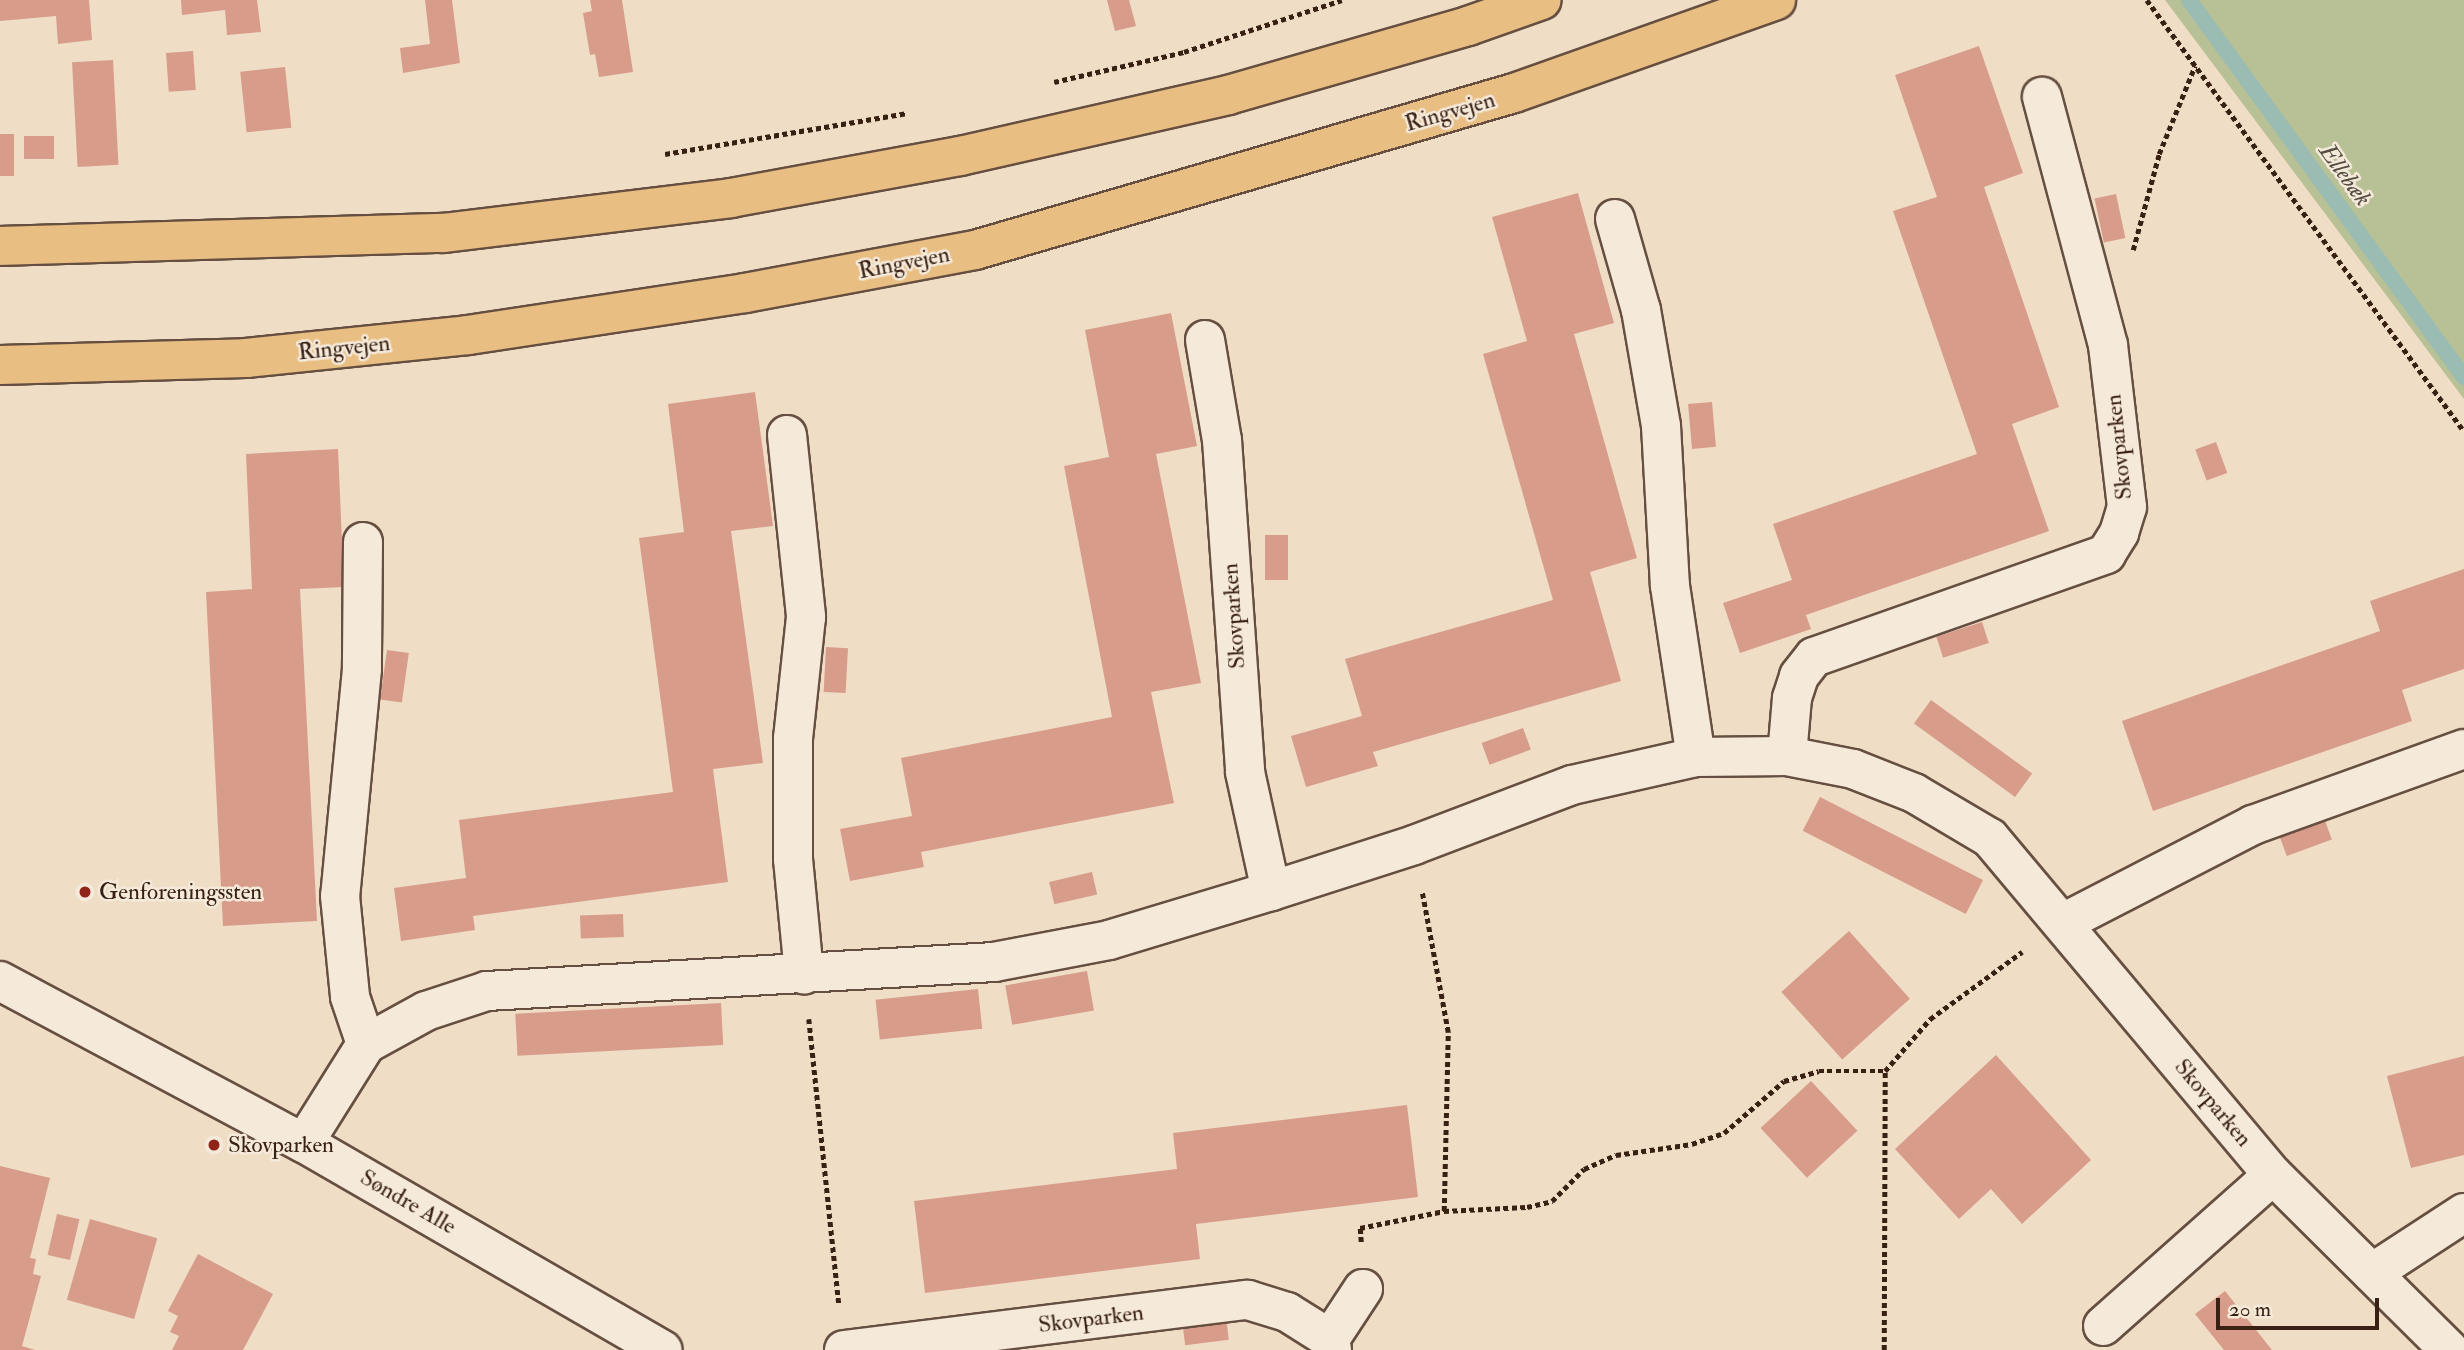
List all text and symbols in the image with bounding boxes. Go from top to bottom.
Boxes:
street label: Ringvejen [1402,86,1498,138]
water label: Ellebæk [2313,138,2377,212]
street label: Ringvejen [856,241,952,285]
street label: Ringvejen [297,329,391,367]
street label: Skovparken [2100,393,2138,501]
street label: Skovparken [1217,562,1251,670]
place label: Genforeningssten [99,878,262,906]
marker: Genforeningssten [77,884,93,900]
street label: Skovparken [2168,1054,2258,1152]
place label: Skovparken [228,1131,334,1159]
marker: Skovparken [206,1137,222,1153]
street label: Søndre Alle [355,1164,461,1240]
scale bar [2219,1284,2382,1328]
text: 20 m [2229,1296,2271,1323]
street label: Skovparken [1037,1299,1145,1339]

